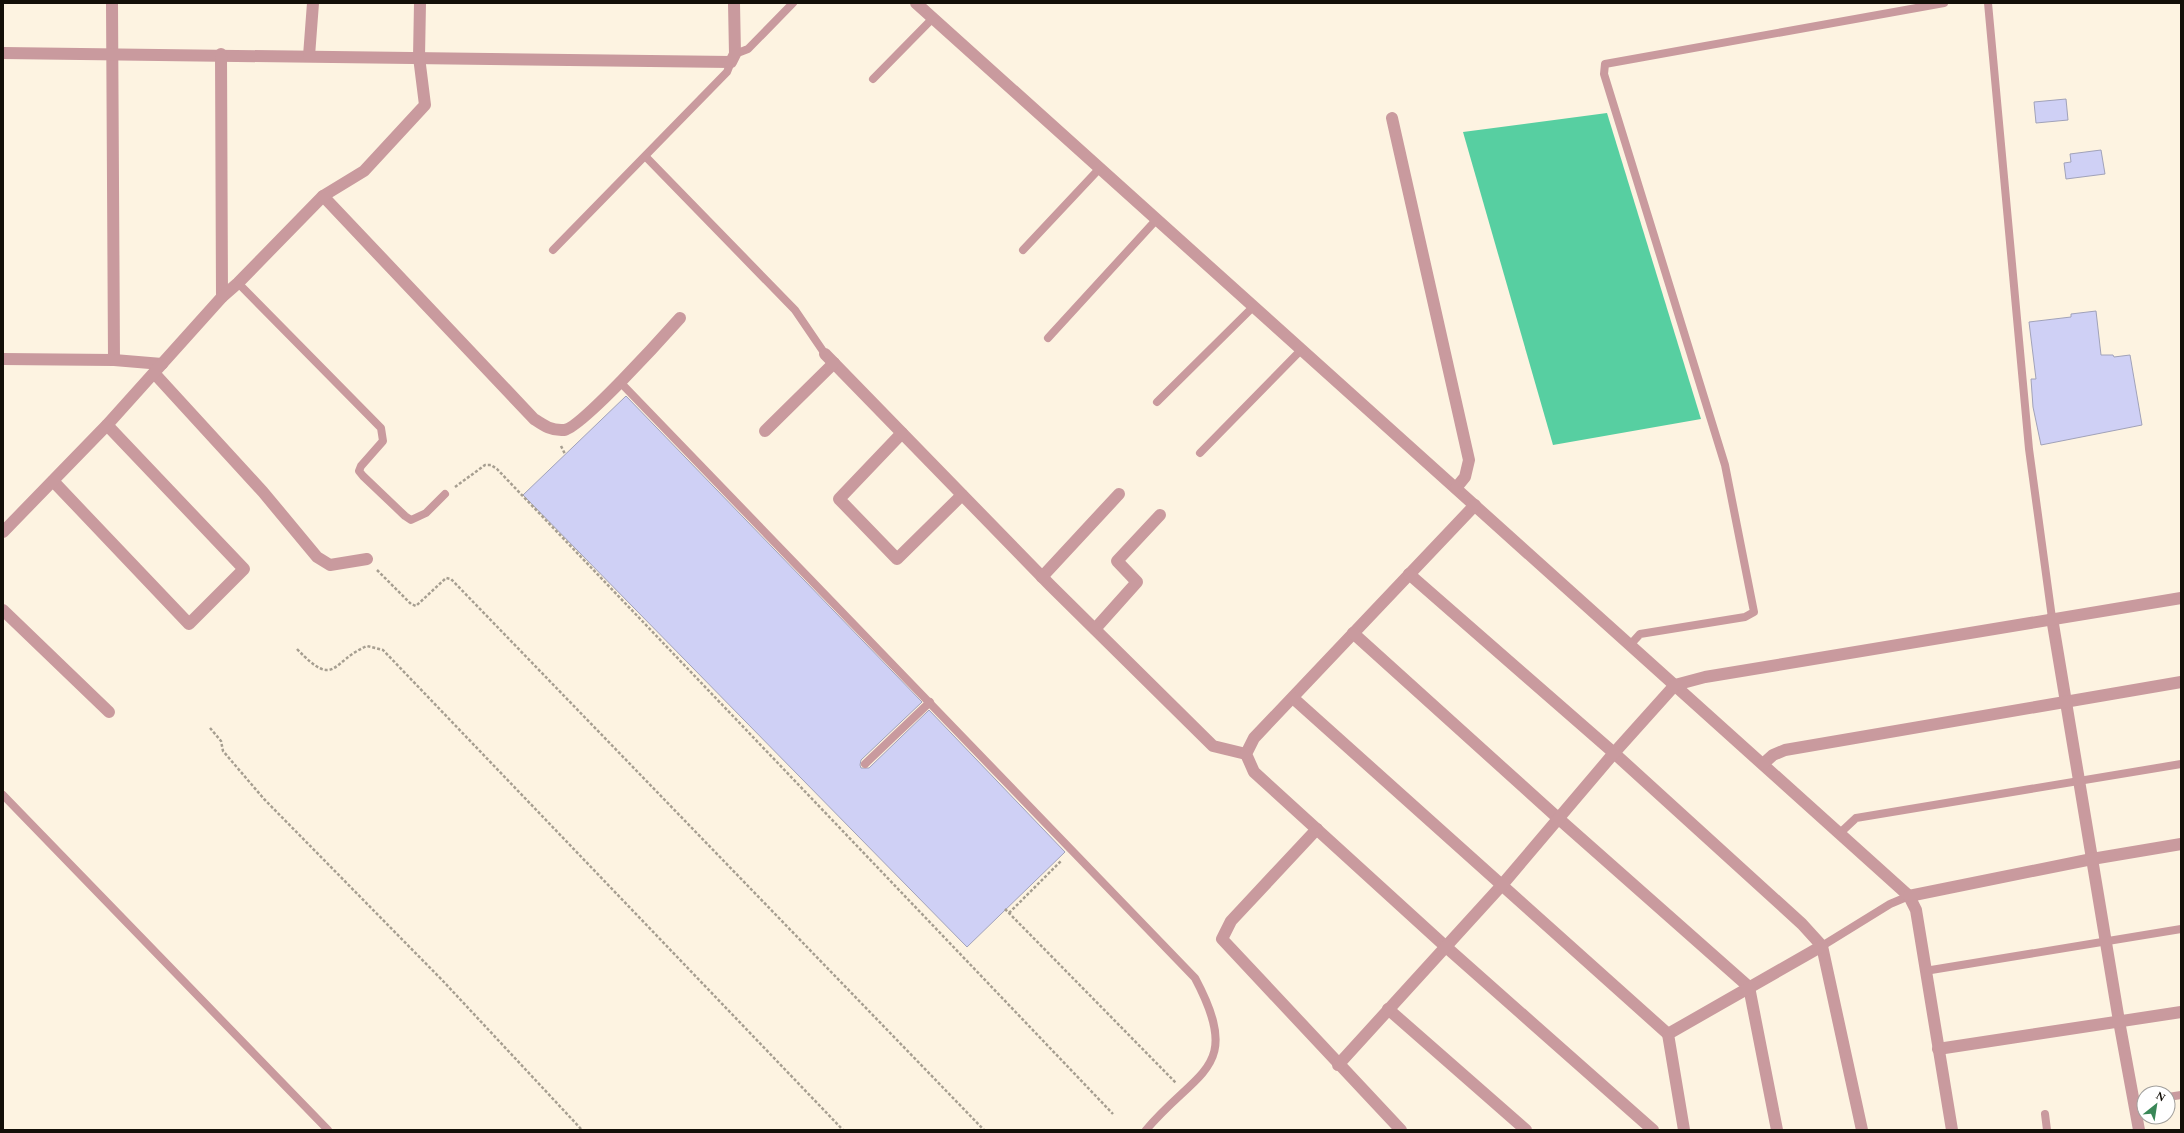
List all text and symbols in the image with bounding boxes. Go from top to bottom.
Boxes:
north arrow [2136,1085,2176,1125]
text: N [2153,1087,2169,1106]

